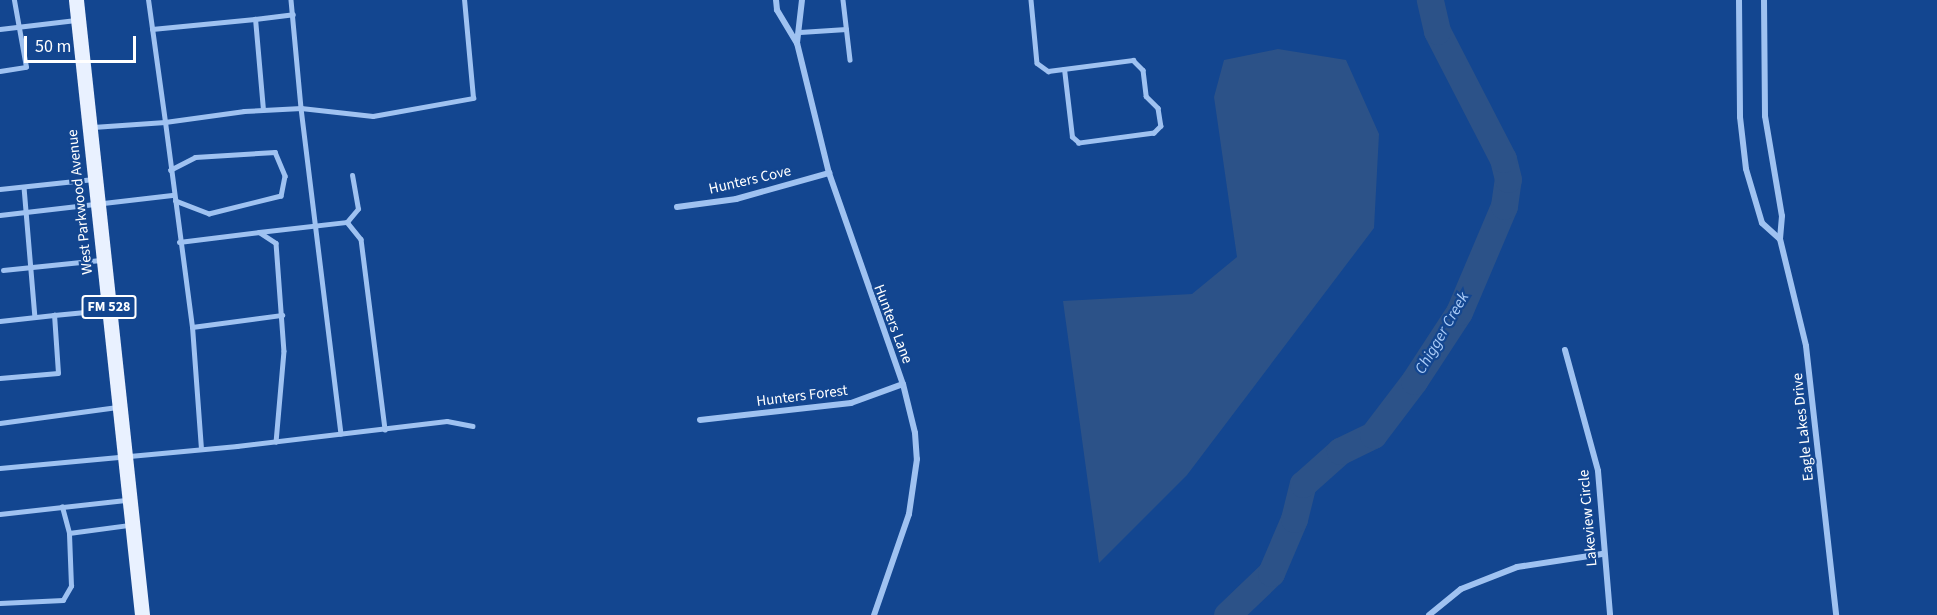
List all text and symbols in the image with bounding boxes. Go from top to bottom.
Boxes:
scale bar [27,24,140,62]
text: 50 m [35,34,71,59]
street label: West Parkwood Avenue [63,129,97,275]
street label: Hunters Cove [707,162,793,198]
street label: Hunters Lane [870,282,916,366]
water label: Chigger Creek [1411,289,1473,377]
road number: FM 528 [80,296,138,318]
street label: Eagle Lakes Drive [1788,372,1818,482]
street label: Hunters Forest [755,381,849,411]
street label: Lakeview Circle [1575,469,1601,567]

